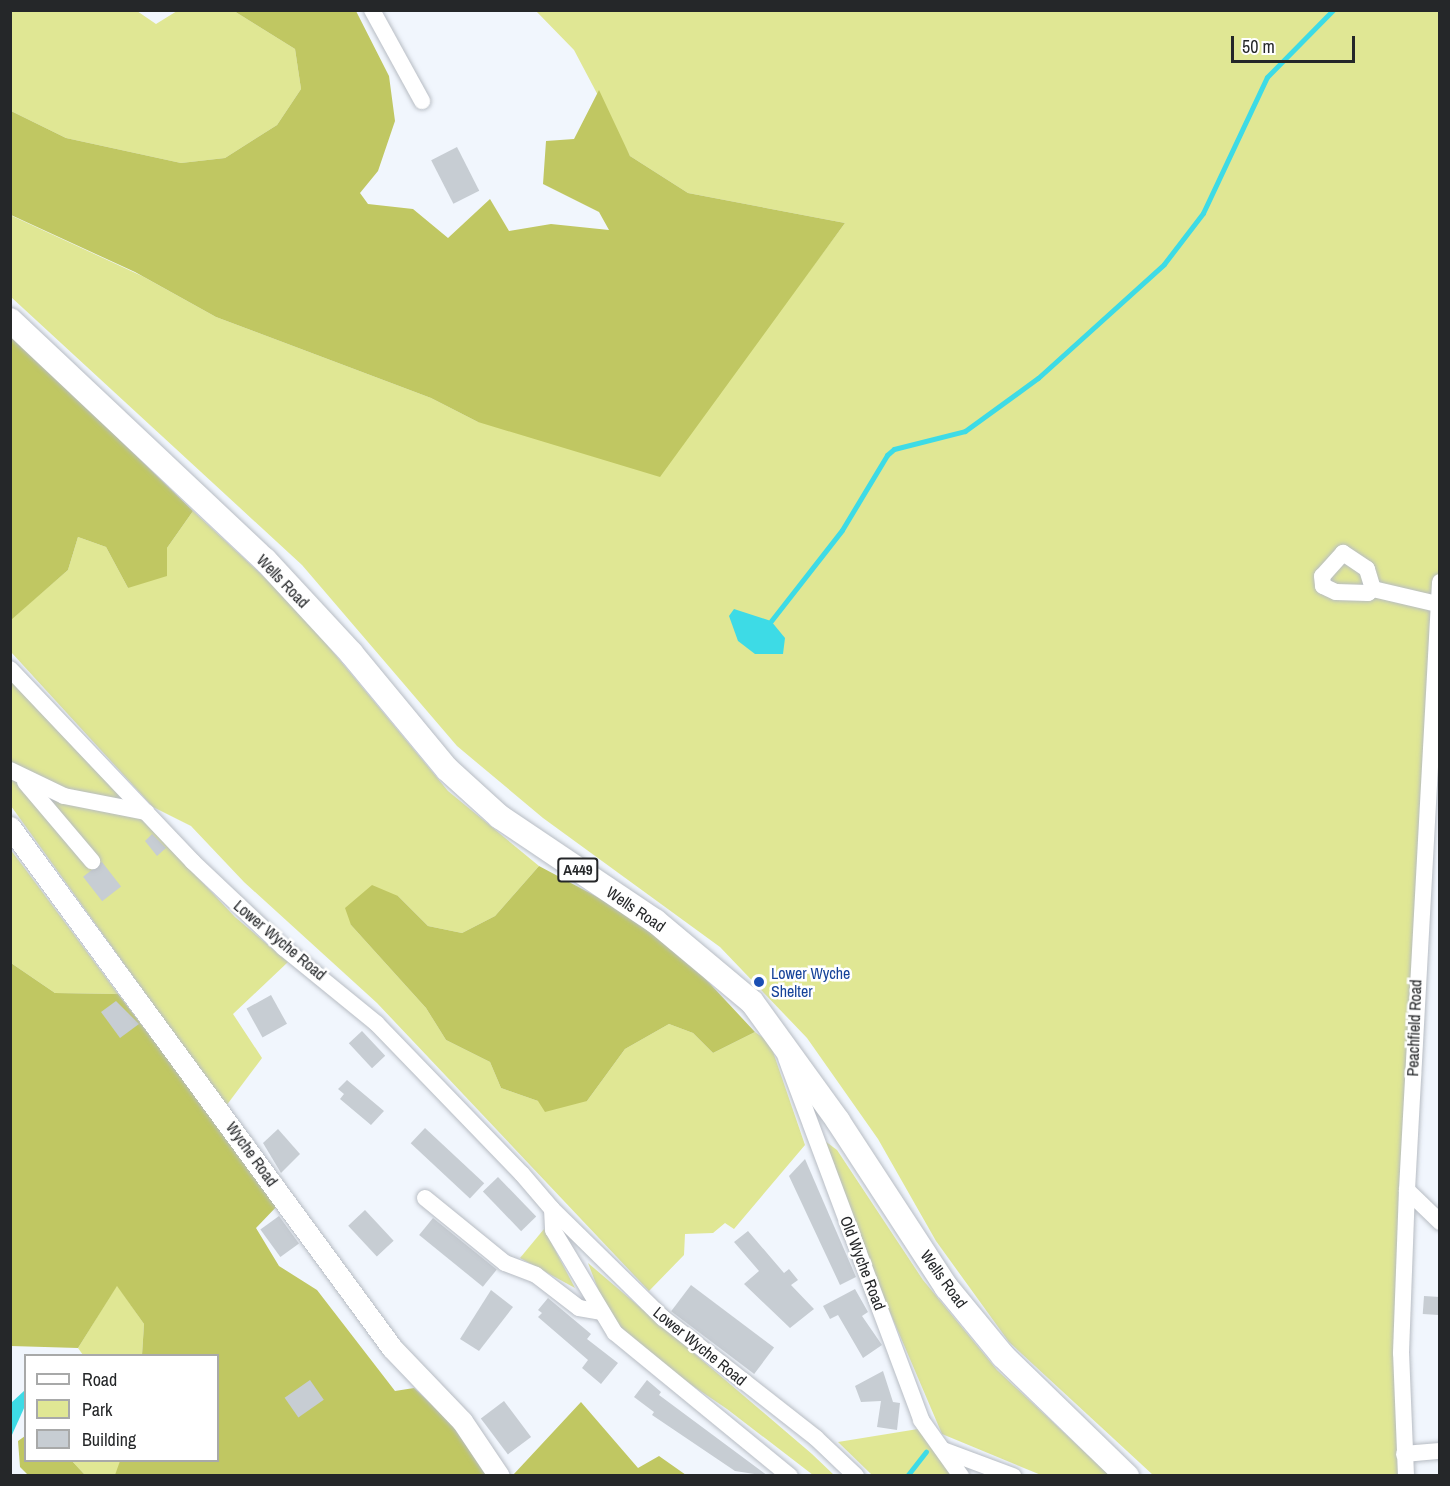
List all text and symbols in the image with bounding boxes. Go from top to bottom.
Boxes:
scale bar [1234,24,1358,62]
text: 50 m [1242,34,1275,59]
street label: Wells Road [253,550,313,612]
road number: A449 [557,858,599,882]
street label: Wells Road [603,882,669,936]
street label: Lower Wyche Road [230,896,330,984]
place label: Lower Wyche Shelter [771,963,850,1001]
marker: Lower Wyche Shelter [752,975,766,989]
street label: Peachfield Road [1403,979,1425,1077]
street label: Wyche Road [222,1118,282,1190]
street label: Old Wyche Road [836,1213,890,1313]
street label: Wells Road [917,1246,971,1312]
street label: Lower Wyche Road [650,1303,750,1389]
legend [24,1354,219,1462]
text: Road [82,1367,117,1392]
text: Park [82,1397,112,1422]
text: Building [82,1427,136,1452]

